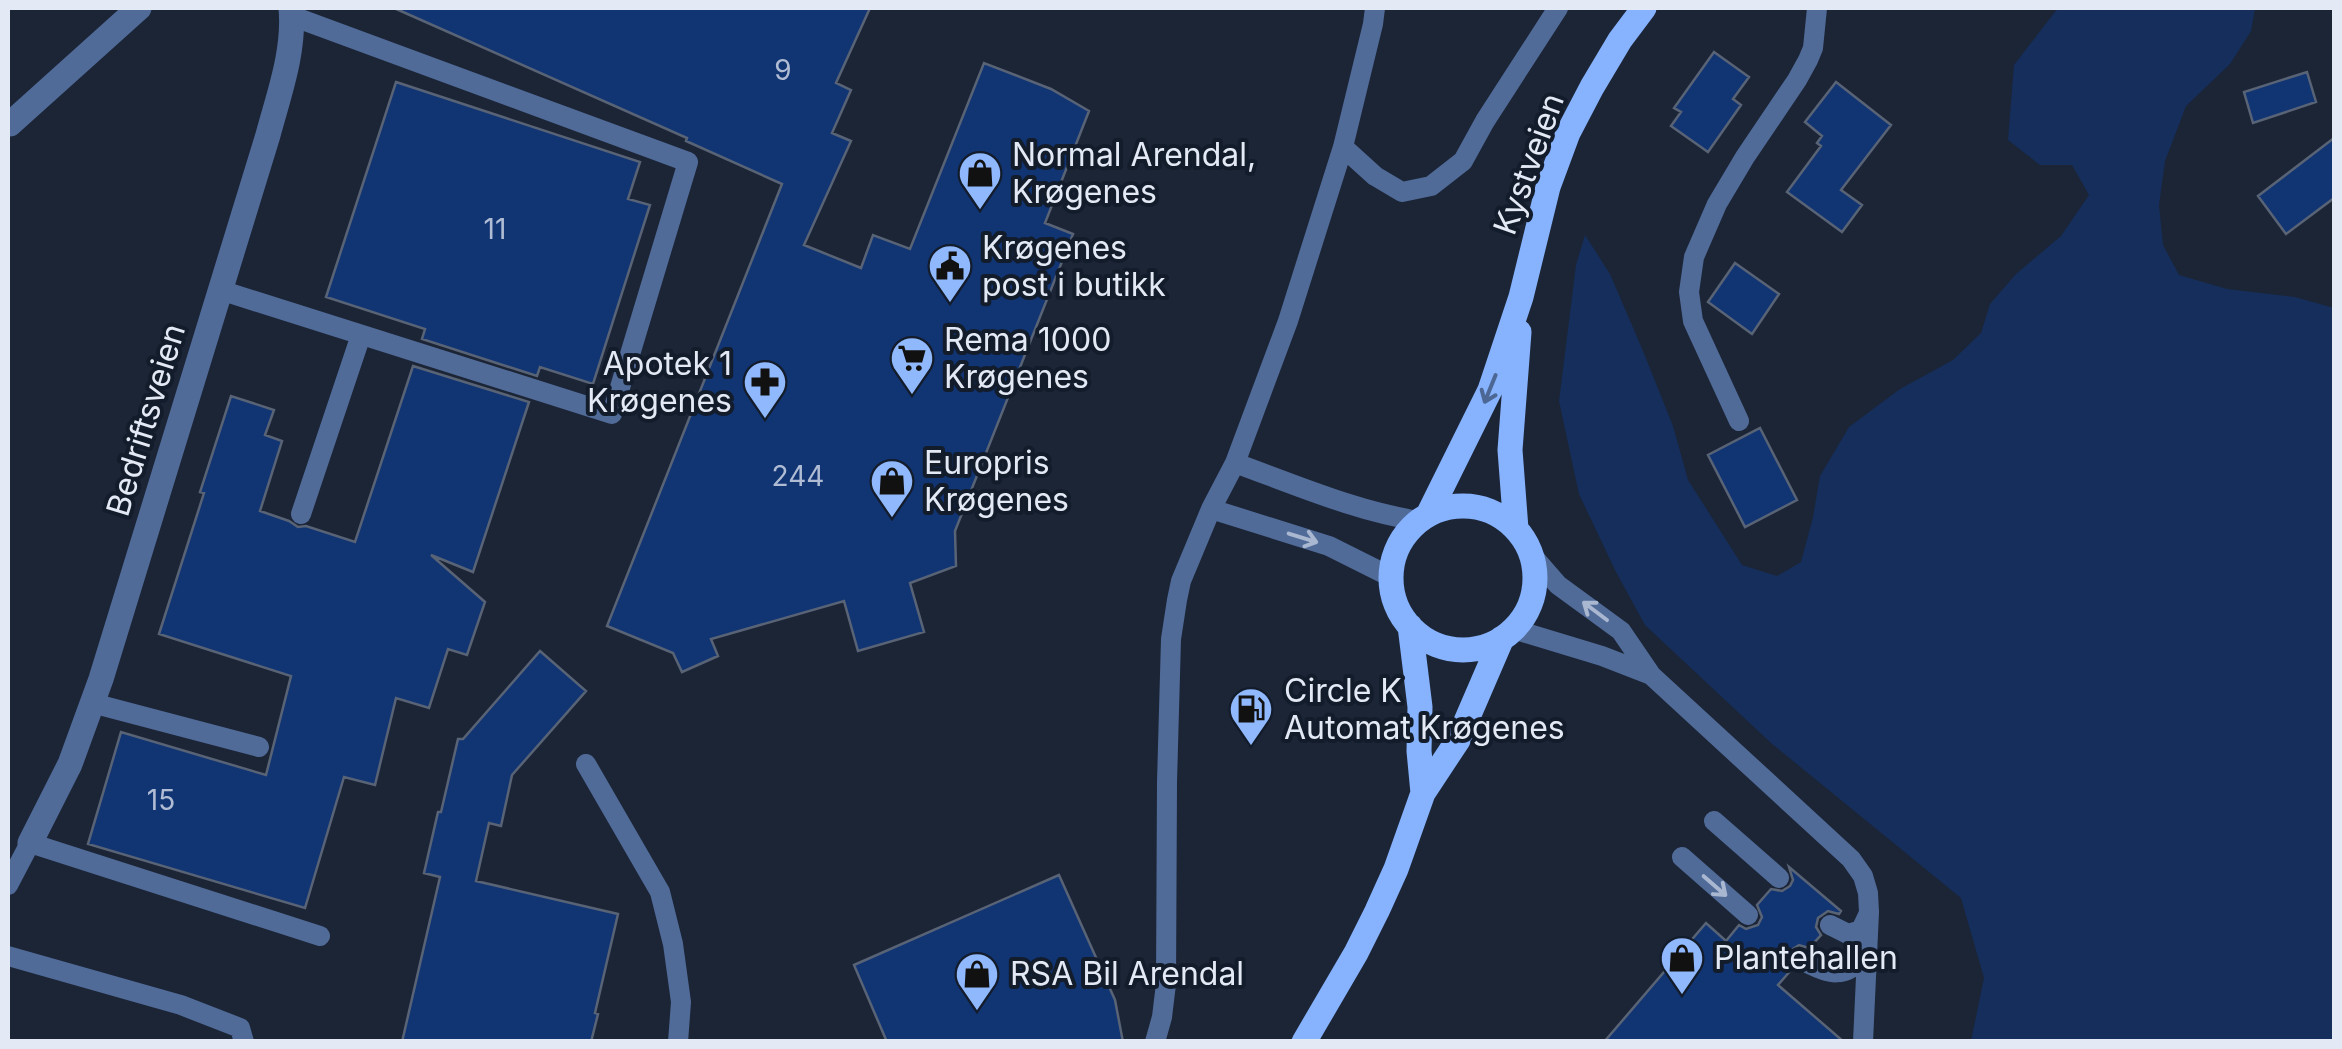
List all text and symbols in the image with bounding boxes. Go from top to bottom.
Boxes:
house number: 9 [774,53,792,87]
street label: Kystveien [1485,88,1572,240]
place label: Normal Arendal, Krøgenes [1012,135,1256,211]
shop icon: Normal Arendal, Krøgenes [957,150,1003,211]
house number: 11 [484,212,506,246]
place label: Krøgenes post i butikk [982,228,1166,304]
public building icon: Krøgenes post i butikk [927,243,973,304]
street label: Bedriftsveien [98,319,193,521]
place label: Rema 1000 Krøgenes [944,320,1111,396]
supermarket icon: Rema 1000 Krøgenes [889,335,935,396]
place label: Apotek 1 Krøgenes [587,344,732,420]
pharmacy icon: Apotek 1 Krøgenes [742,359,788,420]
one-way arrow [1479,373,1497,404]
place label: Europris Krøgenes [924,443,1069,519]
shop icon: Europris Krøgenes [869,458,915,519]
house number: 244 [772,459,824,493]
one-way arrow [1287,530,1318,548]
one-way arrow [1582,601,1609,622]
place label: Circle K Automat Krøgenes [1284,671,1565,747]
fuel station icon: Circle K Automat Krøgenes [1228,686,1274,747]
house number: 15 [147,783,175,817]
one-way arrow [1702,874,1727,897]
shop icon: Plantehallen [1659,935,1705,996]
place label: Plantehallen [1714,938,1898,977]
shop icon: RSA Bil Arendal [954,951,1000,1012]
place label: RSA Bil Arendal [1010,954,1244,993]

